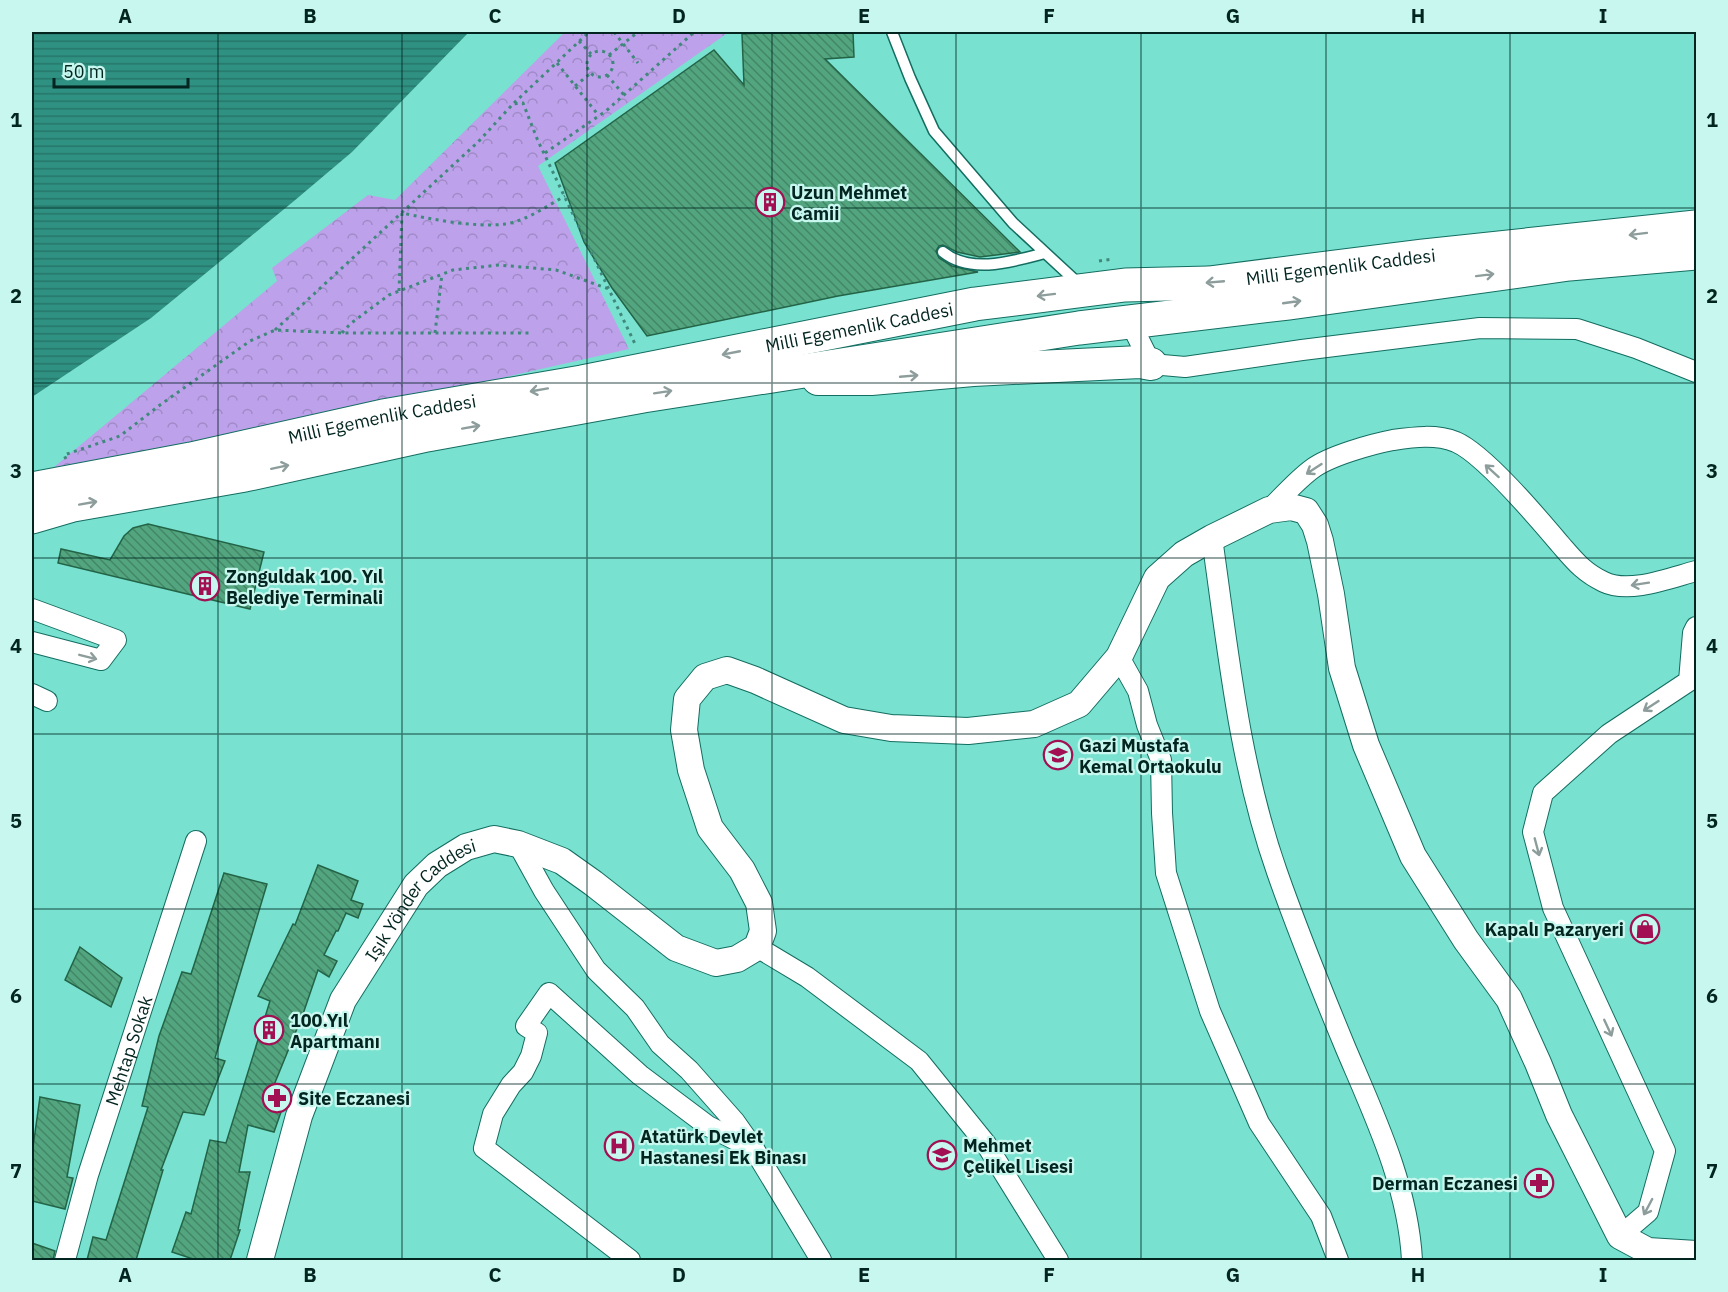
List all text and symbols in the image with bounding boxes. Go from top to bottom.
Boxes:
text: A [118,2,132,29]
text: B [303,2,317,29]
text: C [488,2,502,29]
text: D [672,2,686,29]
text: E [858,2,870,29]
text: F [1043,2,1055,29]
text: G [1226,2,1240,29]
text: H [1411,2,1425,29]
text: I [1599,2,1607,29]
scale bar [54,51,188,89]
text: 50 m [63,60,105,83]
text: 1 [10,106,22,133]
text: 1 [1706,106,1718,133]
place label: Uzun Mehmet Camii [791,181,907,225]
building icon: Uzun Mehmet Camii [754,186,786,218]
one-way arrow [1629,228,1649,239]
street label: Milli Egemenlik Caddesi [1244,243,1437,290]
one-way arrow [1475,269,1494,280]
one-way arrow [1206,277,1226,288]
text: 2 [10,282,22,309]
text: 2 [1706,282,1718,309]
one-way arrow [1037,290,1057,301]
one-way arrow [1282,296,1301,307]
street label: Milli Egemenlik Caddesi [763,297,955,357]
one-way arrow [721,348,741,359]
one-way arrow [898,370,918,381]
one-way arrow [530,385,550,396]
one-way arrow [652,387,672,398]
street label: Milli Egemenlik Caddesi [286,389,478,448]
one-way arrow [460,421,480,432]
text: 3 [10,457,22,484]
text: 3 [1706,457,1718,484]
one-way arrow [270,461,289,473]
one-way arrow [1307,463,1323,475]
one-way arrow [1485,464,1500,478]
one-way arrow [78,497,98,508]
place label: Zonguldak 100. Yıl Belediye Terminali [226,565,384,609]
building icon: Zonguldak 100. Yıl Belediye Terminali [189,570,221,602]
one-way arrow [1630,579,1650,590]
text: 4 [10,632,22,659]
text: 4 [1706,632,1718,659]
one-way arrow [78,651,97,663]
one-way arrow [1643,700,1660,713]
place label: Gazi Mustafa Kemal Ortaokulu [1079,734,1222,778]
school or university icon: Gazi Mustafa Kemal Ortaokulu [1042,739,1074,771]
text: 5 [10,807,22,834]
text: 5 [1706,807,1718,834]
street label: Işık Yönder Caddesi [359,833,478,965]
one-way arrow [1532,837,1543,856]
shop icon: Kapalı Pazaryeri [1629,913,1661,945]
place label: Kapalı Pazaryeri [1485,918,1624,941]
text: 6 [10,982,22,1009]
text: 6 [1706,982,1718,1009]
street label: Mehtap Sokak [100,992,157,1108]
place label: 100.Yıl Apartmanı [290,1009,380,1053]
building icon: 100.Yıl Apartmanı [253,1014,285,1046]
one-way arrow [1603,1018,1615,1036]
pharmacy icon: Site Eczanesi [261,1082,293,1114]
place label: Site Eczanesi [298,1087,410,1110]
place label: Atatürk Devlet Hastanesi Ek Binası [640,1125,807,1169]
hospital icon: Atatürk Devlet Hastanesi Ek Binası [603,1130,635,1162]
place label: Mehmet Çelikel Lisesi [963,1134,1073,1178]
school or university icon: Mehmet Çelikel Lisesi [926,1139,958,1171]
text: 7 [10,1157,22,1184]
text: 7 [1706,1157,1718,1184]
pharmacy icon: Derman Eczanesi [1523,1167,1555,1199]
place label: Derman Eczanesi [1372,1172,1518,1195]
one-way arrow [1642,1198,1654,1215]
text: A [118,1261,132,1288]
text: B [303,1261,317,1288]
text: C [488,1261,502,1288]
text: D [672,1261,686,1288]
text: E [858,1261,870,1288]
text: F [1043,1261,1055,1288]
text: G [1226,1261,1240,1288]
text: H [1411,1261,1425,1288]
text: I [1599,1261,1607,1288]

